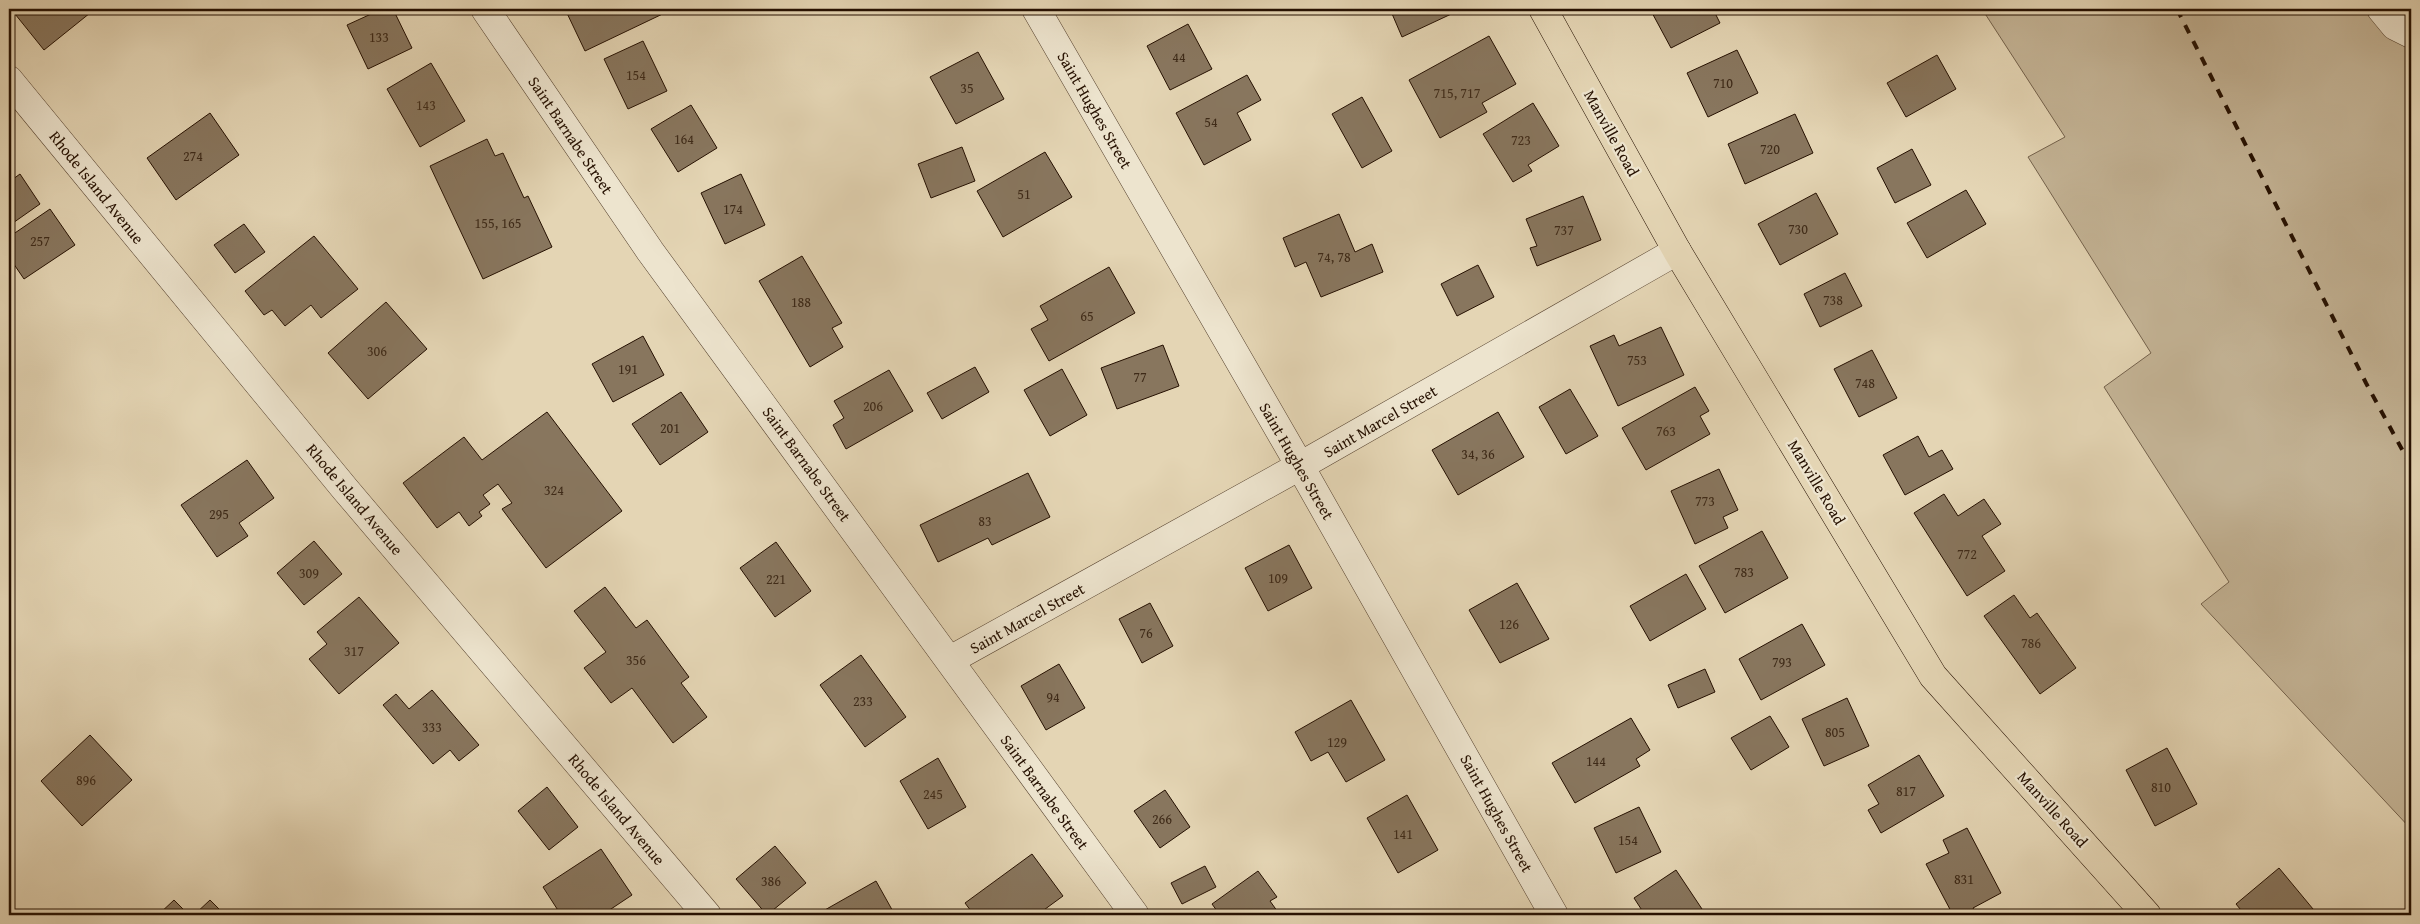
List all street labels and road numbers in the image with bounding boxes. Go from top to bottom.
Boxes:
street label: Saint Hughes Street [1052,47,1139,174]
street label: Saint Barnabe Street [523,71,620,199]
street label: Manville Road [1578,85,1646,181]
street label: Rhode Island Avenue [44,125,150,249]
street label: Saint Marcel Street [1319,378,1442,463]
street label: Saint Hughes Street [1254,398,1341,525]
street label: Saint Barnabe Street [757,401,857,527]
street label: Manville Road [1782,435,1852,530]
street label: Rhode Island Avenue [301,438,409,560]
street label: Saint Marcel Street [965,576,1089,660]
street label: Saint Barnabe Street [995,729,1095,855]
street label: Rhode Island Avenue [563,748,671,870]
street label: Saint Hughes Street [1454,749,1540,877]
street label: Manville Road [2012,765,2094,853]

